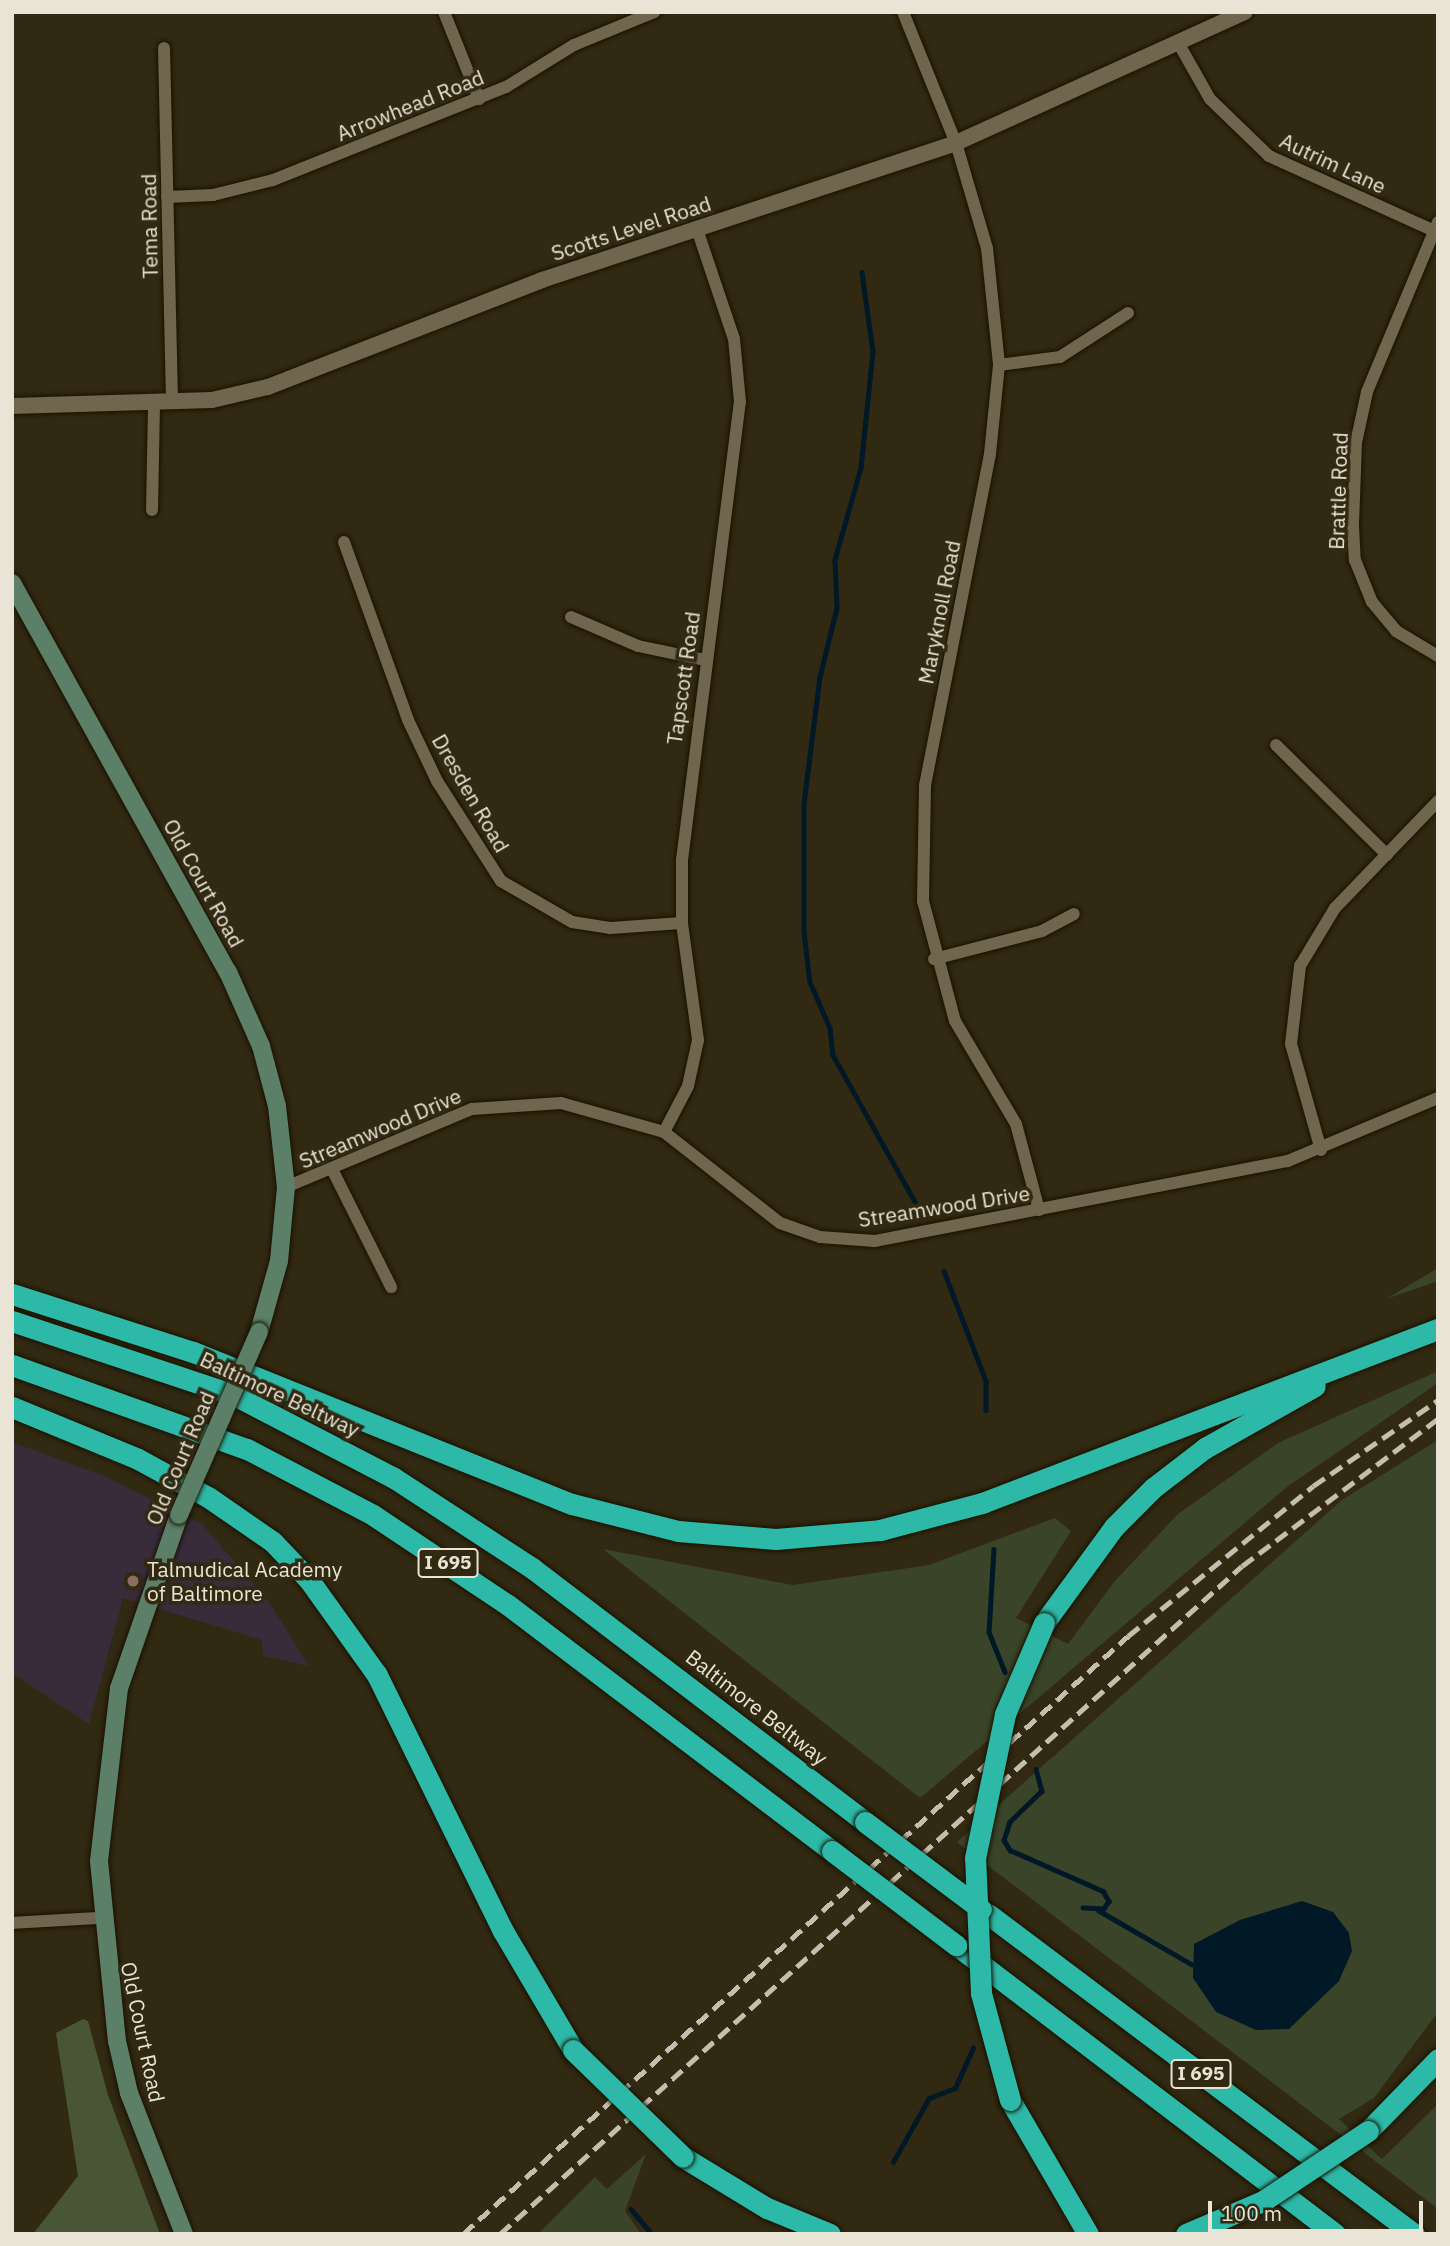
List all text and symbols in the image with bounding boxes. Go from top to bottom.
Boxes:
street label: Arrowhead Road [333,64,487,146]
street label: Autrim Lane [1276,127,1390,199]
street label: Tema Road [135,173,163,279]
street label: Scotts Level Road [548,190,714,266]
street label: Brattle Road [1323,432,1353,550]
street label: Maryknoll Road [913,538,965,686]
street label: Tapscott Road [661,610,705,746]
street label: Dresden Road [427,729,515,857]
street label: Old Court Road [158,814,250,952]
street label: Streamwood Drive [295,1082,465,1174]
street label: Streamwood Drive [856,1180,1032,1232]
street label: Baltimore Beltway [196,1346,364,1442]
street label: Old Court Road [140,1387,220,1529]
road number: I 695 [416,1548,480,1578]
place label: Talmudical Academy of Baltimore [147,1556,342,1606]
marker: Talmudical Academy of Baltimore [125,1573,141,1589]
street label: Baltimore Beltway [681,1644,833,1770]
street label: Old Court Road [116,1960,170,2104]
road number: I 695 [1170,2058,1232,2090]
scale bar [1212,2186,1427,2230]
text: 100 m [1221,2199,1282,2227]

